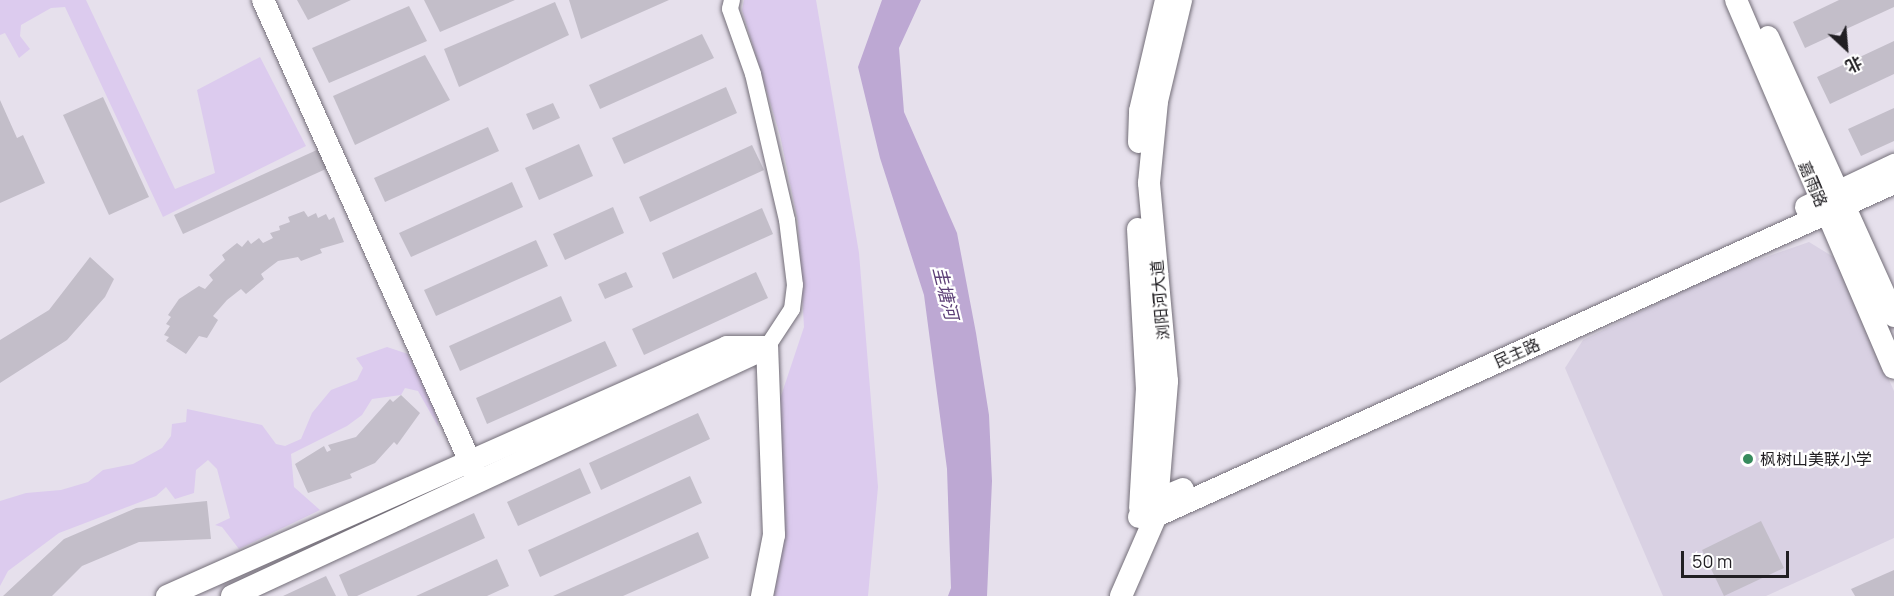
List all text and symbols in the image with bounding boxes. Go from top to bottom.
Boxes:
north arrow [1816,18,1876,78]
text: 北 [1842,51,1866,78]
street label: 嘉雨路 [1795,158,1831,210]
street label: 浏阳河大道 [1147,259,1173,341]
water label: 圭塘河 [929,264,963,322]
street label: 民主路 [1491,334,1543,372]
place label: 枫树山美联小学 [1760,449,1872,469]
marker: 枫树山美联小学 [1741,452,1755,466]
scale bar [1684,539,1792,577]
text: 50 m [1692,549,1732,573]

